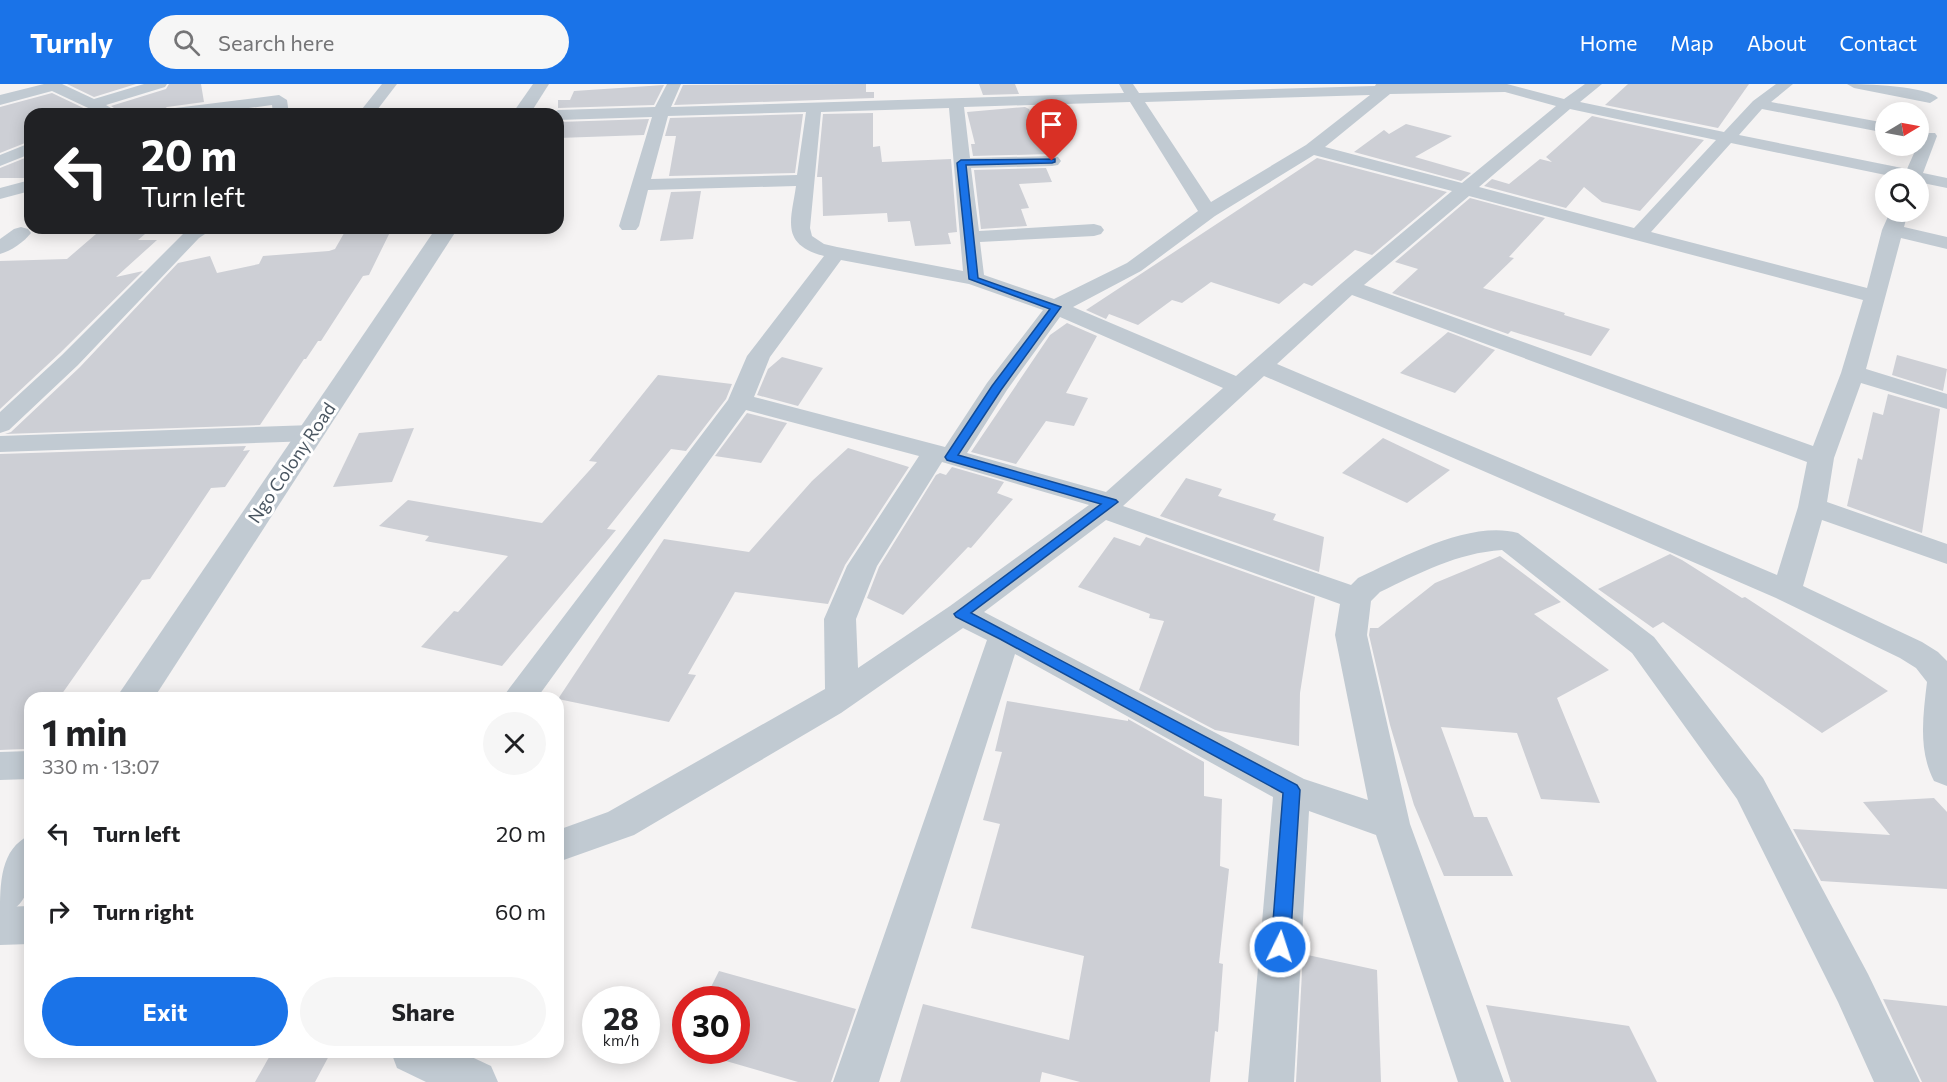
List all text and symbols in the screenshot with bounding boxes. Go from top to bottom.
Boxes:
search box [149,15,569,69]
text: Turnly [30,25,113,59]
icon: search [170,26,203,59]
text: Search here [218,29,334,56]
text: Home [1580,30,1637,55]
text: Map [1670,30,1714,55]
text: About [1747,30,1806,55]
text: Contact [1839,30,1917,55]
pin [1026,99,1077,161]
north arrow [1875,102,1929,156]
map controls [1875,102,1929,222]
icon: arrive [1035,108,1068,141]
text: 20 m [141,128,237,180]
icon: left [42,132,120,210]
button: search [1875,168,1929,222]
text: Turn left [141,180,245,213]
street label: Ngo Colony Road [243,398,340,527]
text: 1 min [42,709,127,753]
button: close [483,712,546,775]
text: 330 m · 13:07 [42,754,160,778]
icon: left [42,817,75,850]
text: Turn left [93,820,180,847]
text: 20 m [496,820,546,847]
icon: right [42,895,75,928]
text: Turn right [93,898,194,925]
text: 60 m [495,898,546,925]
position arrow [1248,915,1312,979]
button: Exit [42,977,288,1046]
button: Share [300,977,546,1046]
speed limit sign: 30 [672,986,750,1064]
text: 28 [603,999,639,1036]
text: km/h [603,1031,639,1049]

